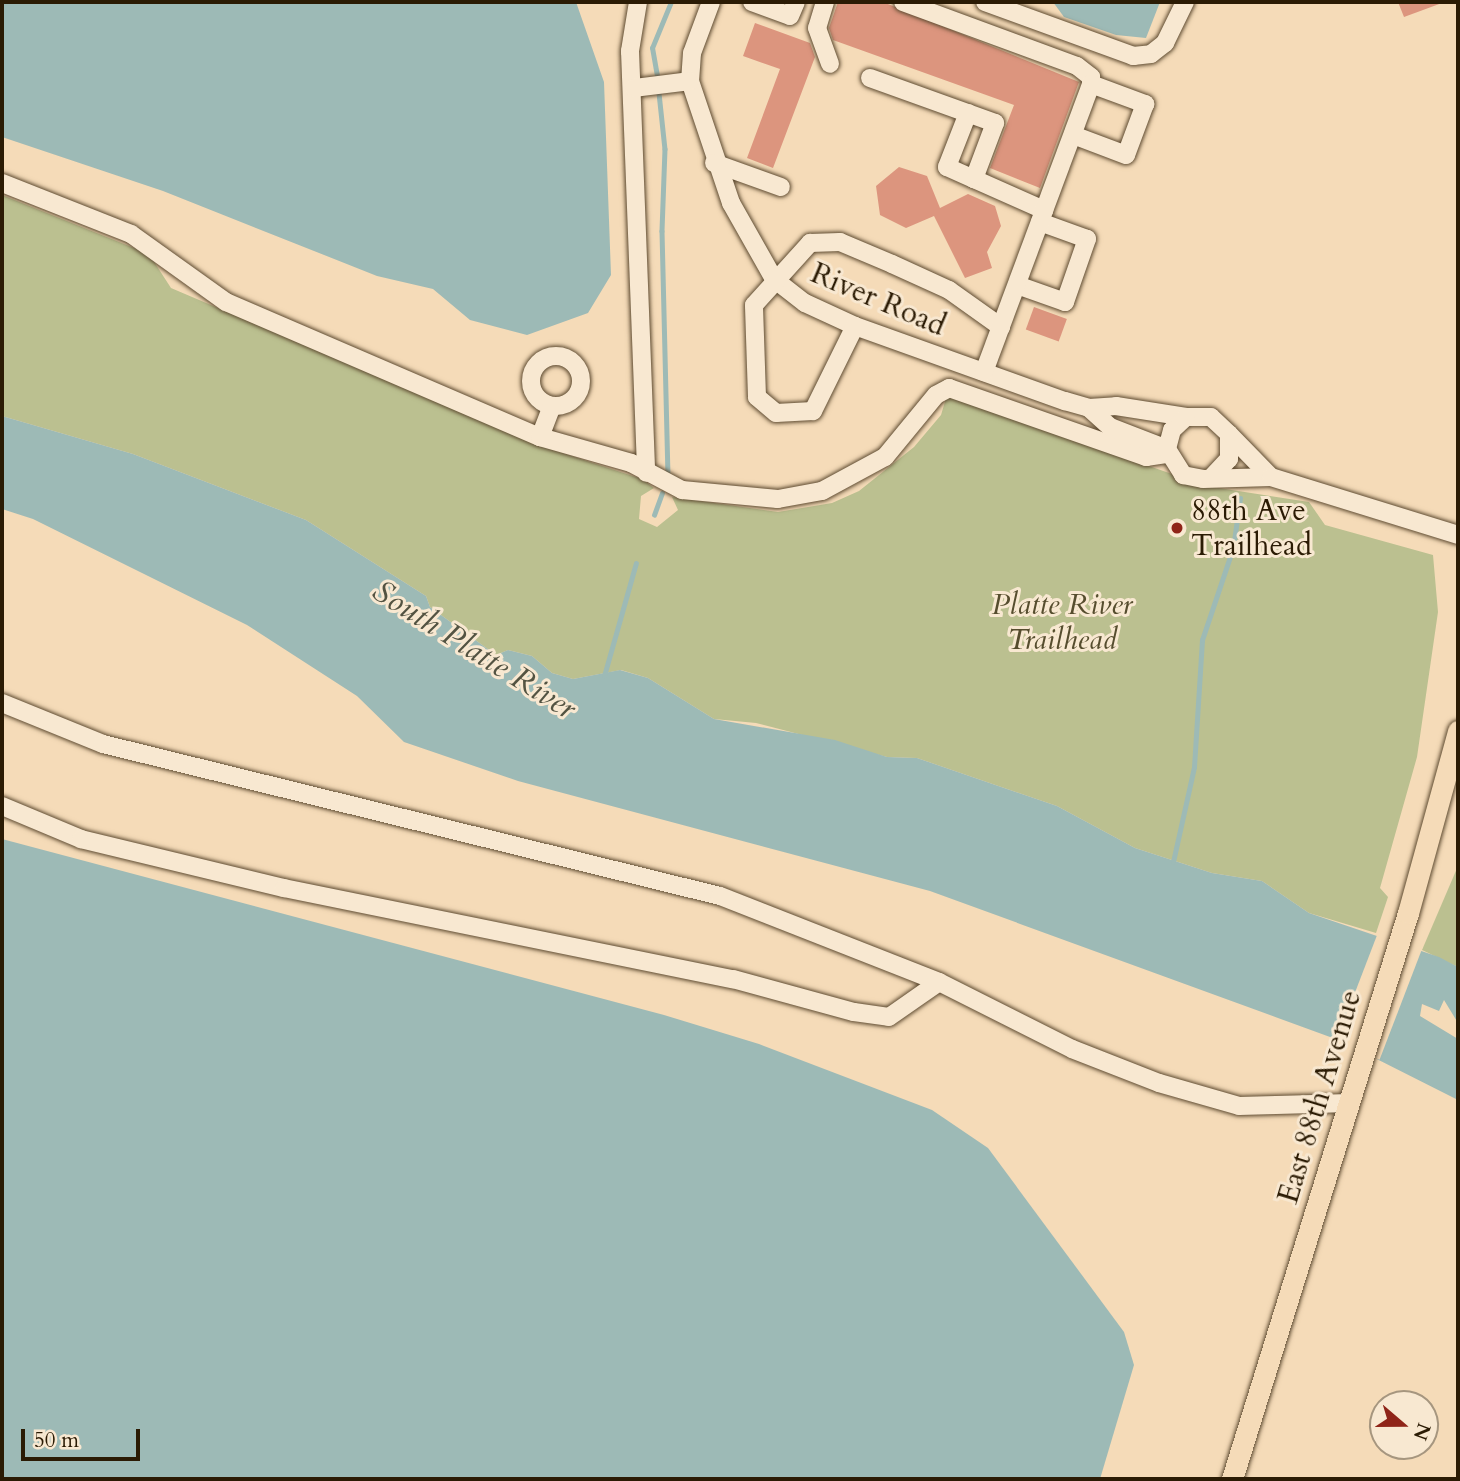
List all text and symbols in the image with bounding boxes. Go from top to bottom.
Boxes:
street label: River Road [805,256,951,344]
place label: 88th Ave Trailhead [1191,493,1312,564]
marker: 88th Ave Trailhead [1169,520,1185,536]
water label: South Platte River [365,572,583,728]
park label: Platte River Trailhead [991,587,1133,658]
street label: East 88th Avenue [1270,986,1370,1208]
north arrow [1369,1390,1439,1460]
scale bar [24,1414,144,1458]
text: N [1407,1419,1437,1444]
text: 50 m [34,1426,79,1455]

